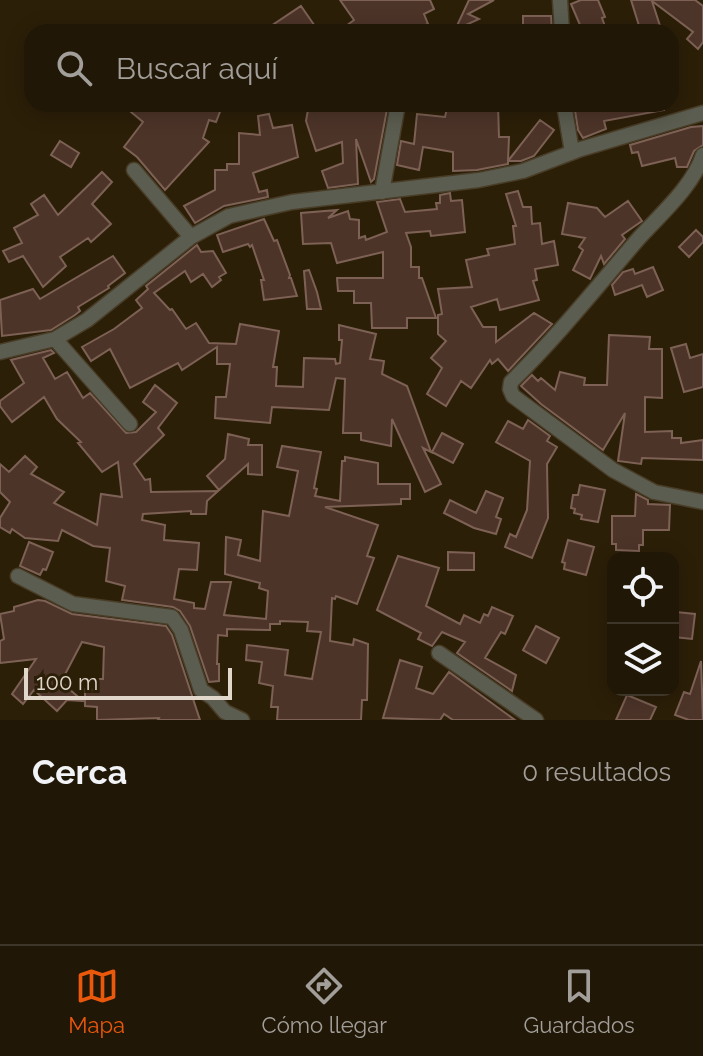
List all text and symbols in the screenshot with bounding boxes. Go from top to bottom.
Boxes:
search box [24,24,679,112]
icon: search [52,46,96,90]
text: Buscar aquí [116,51,278,86]
map controls [607,552,679,696]
button: locate [607,552,679,624]
button: layers [607,624,679,696]
scale bar [24,664,232,700]
text: 100 m [36,669,98,695]
text: Cerca [32,752,127,792]
text: 0 resultados [522,757,671,787]
tab: Mapa [68,964,125,1038]
tab: Cómo llegar [262,964,387,1038]
tab: Guardados [523,964,635,1038]

